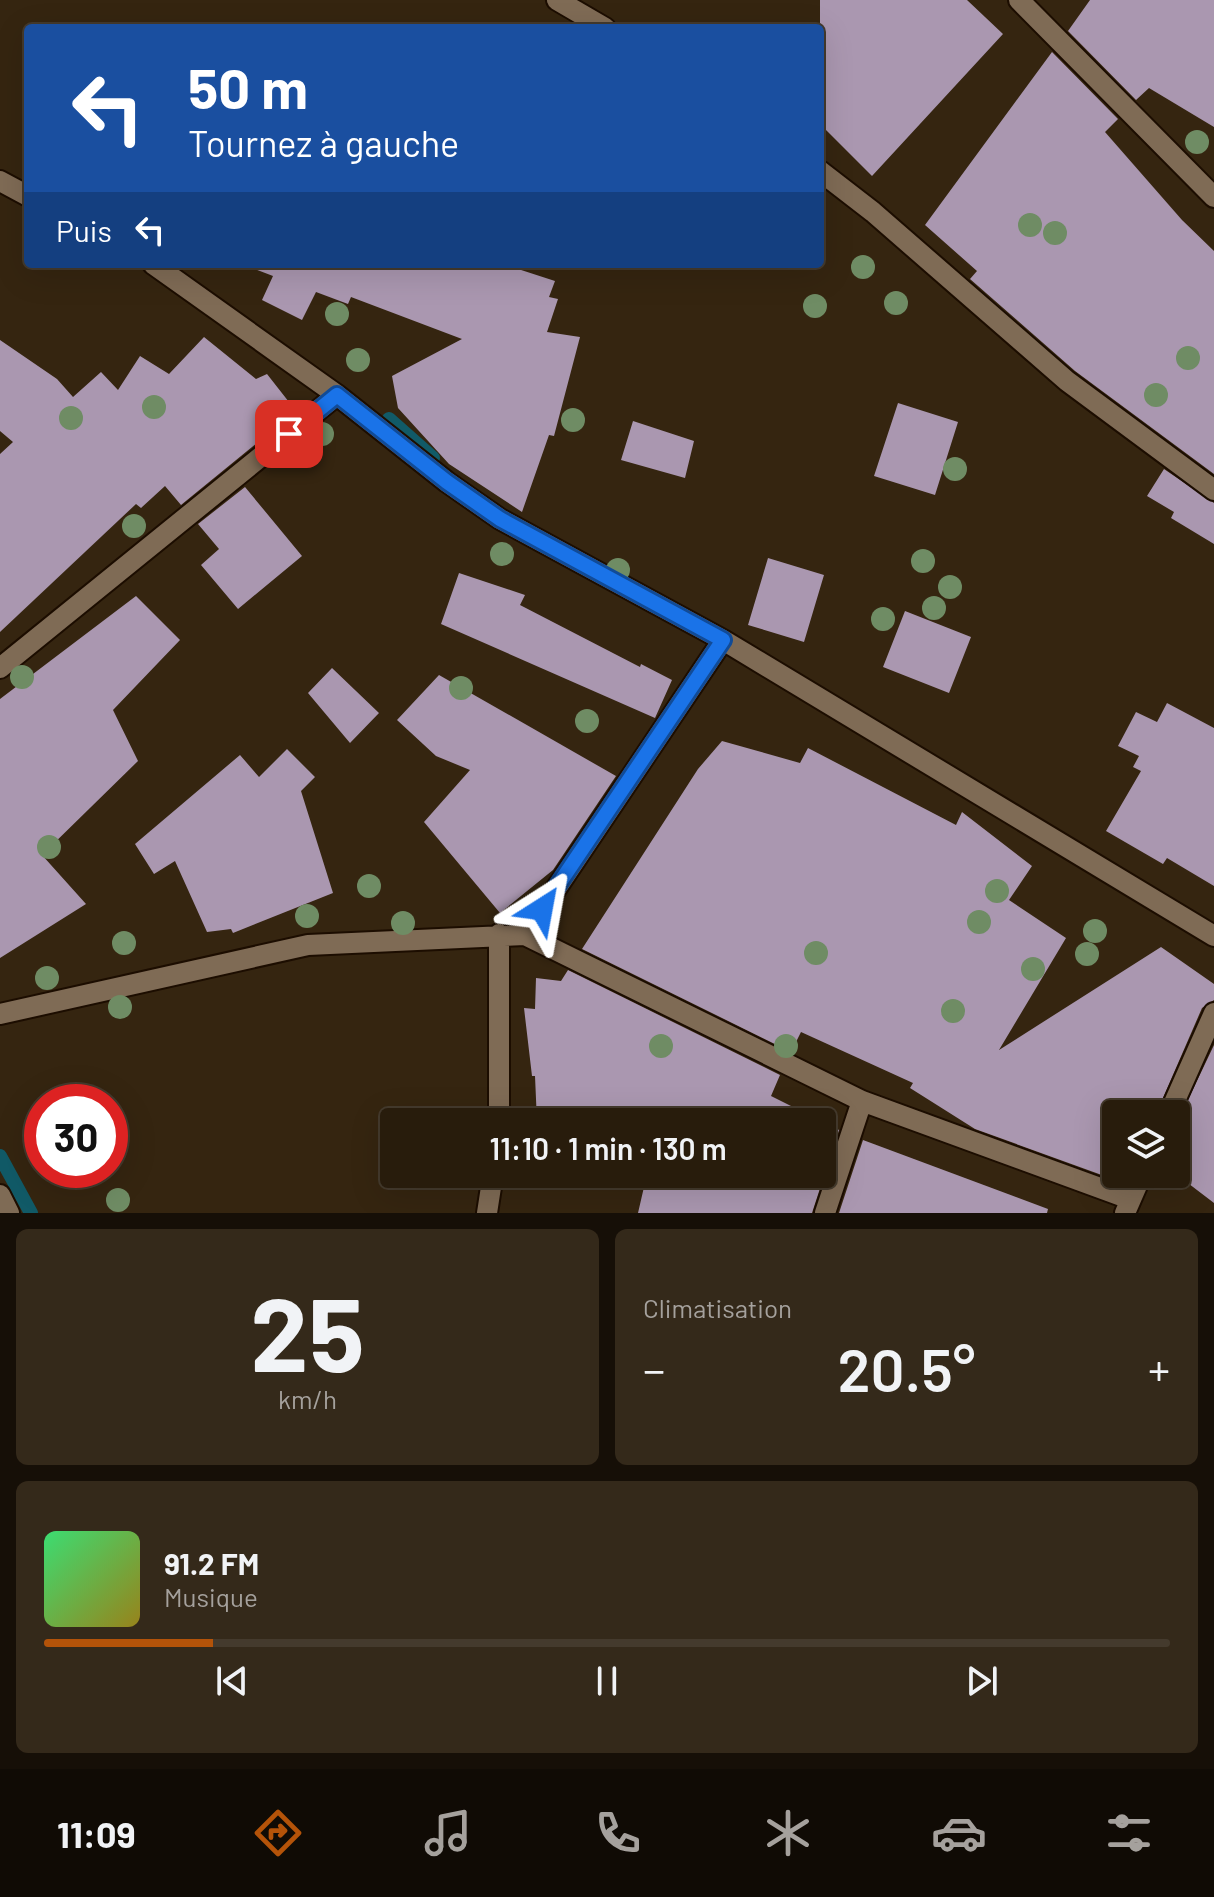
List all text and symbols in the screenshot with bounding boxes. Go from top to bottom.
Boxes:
text: 50 m [188,53,308,120]
icon: left [56,56,160,160]
text: Tournez à gauche [188,121,459,164]
icon: left [128,208,172,252]
text: Puis [56,212,112,248]
pin [255,400,323,468]
icon: arrive [267,412,311,456]
position arrow [500,867,584,951]
speed limit sign: 30 [24,1084,128,1188]
map controls [1102,1100,1190,1188]
button: layers [1102,1100,1190,1188]
text: 11:10 · 1 min · 130 m [489,1130,727,1166]
text: 25 [250,1268,365,1393]
text: Climatisation [643,1292,792,1323]
text: 20.5° [838,1332,976,1404]
text: − [643,1342,665,1395]
text: + [1148,1342,1170,1395]
text: km/h [278,1383,337,1414]
text: 91.2 FM [164,1545,259,1581]
text: Musique [164,1581,258,1612]
icon: previous [210,1659,254,1703]
icon: pause [585,1659,629,1703]
icon: next [960,1659,1004,1703]
icon: directions [250,1805,306,1861]
icon: music [420,1805,476,1861]
icon: phone [590,1805,646,1861]
icon: climate [760,1805,816,1861]
icon: car [931,1805,987,1861]
icon: filters [1101,1805,1157,1861]
text: 11:09 [57,1812,136,1855]

